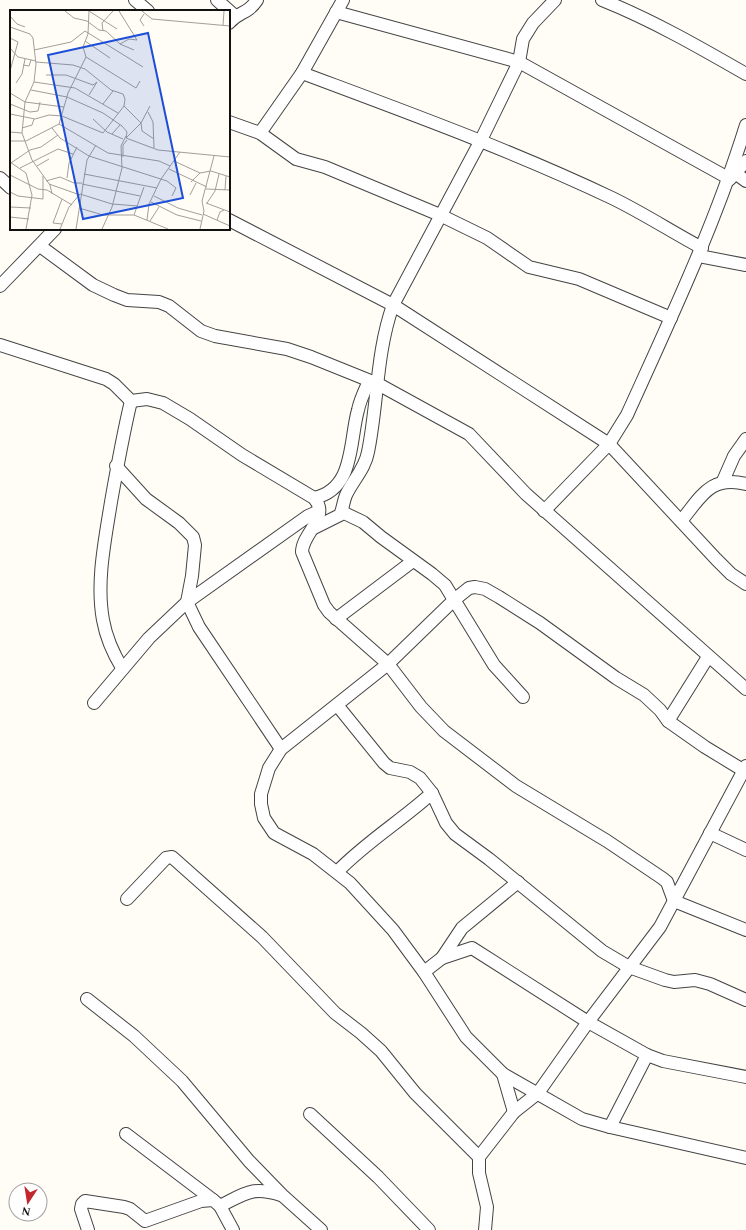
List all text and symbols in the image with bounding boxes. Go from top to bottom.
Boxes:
inset map [10,10,230,230]
north arrow [8,1182,48,1222]
text: N [20,1202,32,1221]

